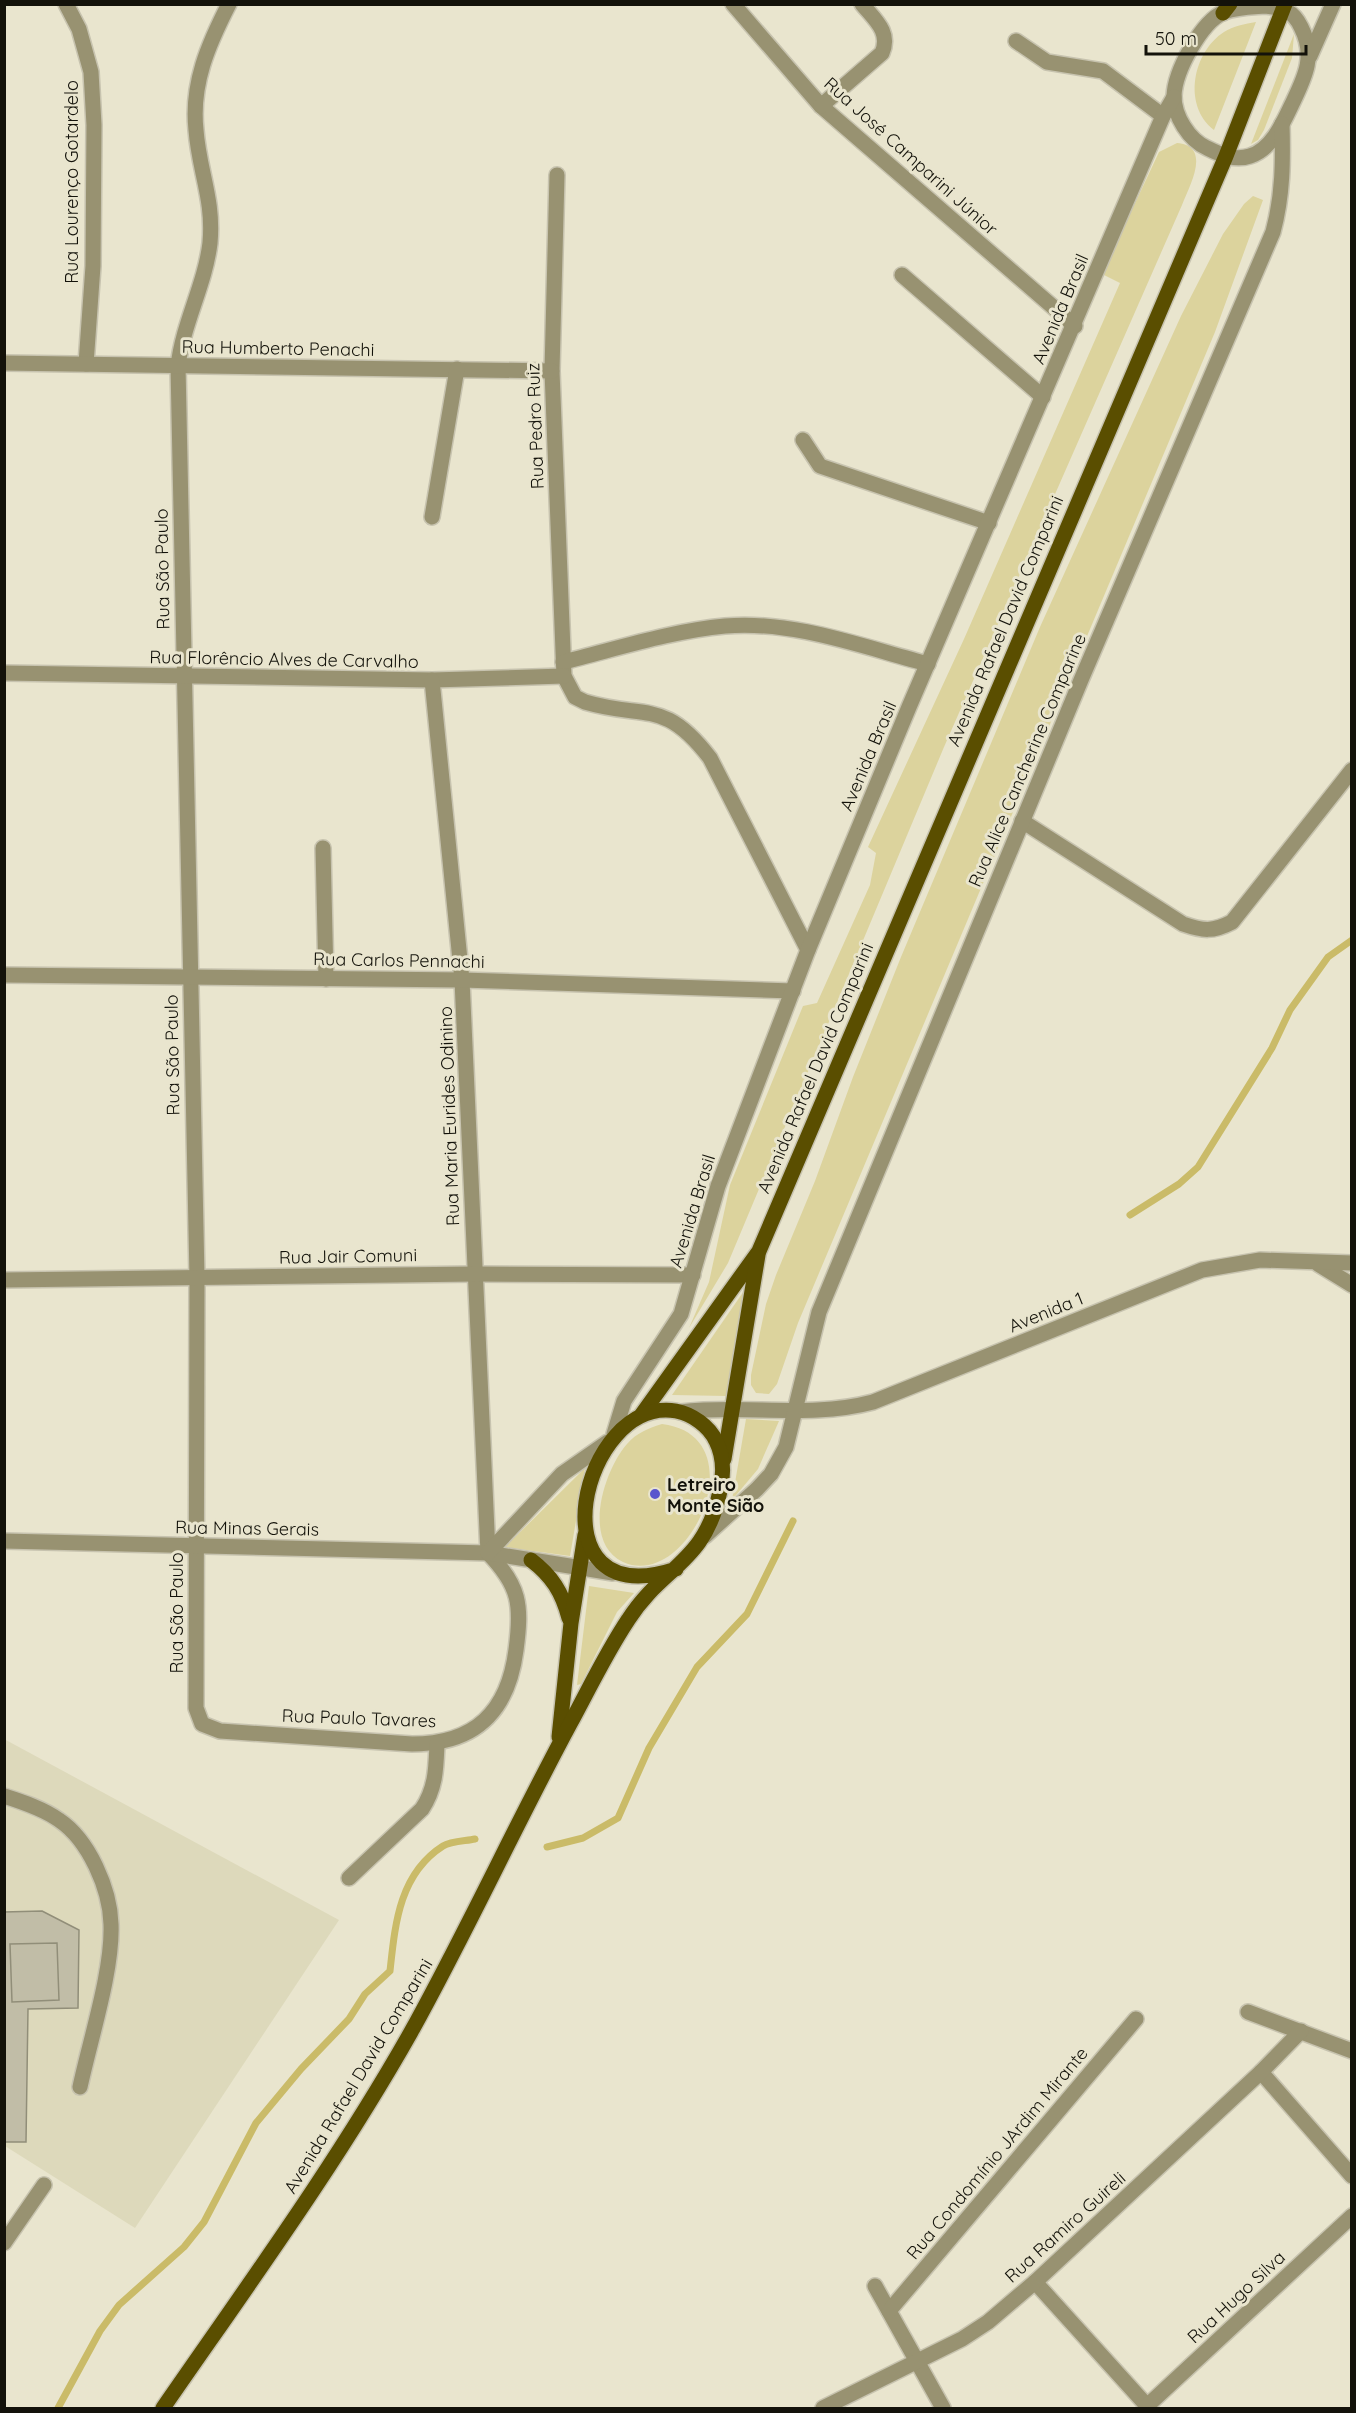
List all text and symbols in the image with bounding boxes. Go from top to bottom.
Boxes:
scale bar [1146,18,1306,56]
text: 50 m [1155,27,1197,50]
street label: Rua José Camparini Júnior [819,72,1003,240]
street label: Rua Lourenço Gotardelo [60,80,83,284]
street label: Avenida Brasil [1026,250,1094,368]
street label: Rua Humberto Penachi [181,335,375,361]
street label: Rua Pedro Ruiz [521,362,549,490]
street label: Avenida Rafael David Comparini [942,492,1068,750]
street label: Rua São Paulo [149,508,175,630]
street label: Rua Alice Cancherine Comparine [963,630,1091,890]
street label: Rua Florêncio Alves de Carvalho [149,645,419,673]
street label: Avenida Brasil [834,697,902,815]
street label: Avenida Rafael David Comparini [752,939,878,1197]
street label: Rua Carlos Pennachi [313,947,485,973]
street label: Rua São Paulo [159,994,185,1116]
street label: Rua Maria Eurides Odinino [434,1006,464,1226]
street label: Avenida Brasil [664,1151,720,1271]
street label: Rua Jair Comuni [279,1243,417,1269]
street label: Avenida 1 [1005,1287,1087,1337]
place label: Letreiro Monte Sião [667,1473,764,1517]
marker: Letreiro Monte Sião [648,1487,662,1501]
street label: Rua Minas Gerais [175,1515,319,1541]
street label: Rua São Paulo [165,1552,188,1674]
street label: Rua Paulo Tavares [281,1704,437,1732]
street label: Avenida Rafael David Comparini [279,1954,437,2198]
street label: Rua Condomínio JArdim Mirante [901,2042,1093,2264]
street label: Rua Ramiro Guireli [1000,2167,1130,2287]
street label: Rua Hugo Silva [1182,2246,1290,2348]

